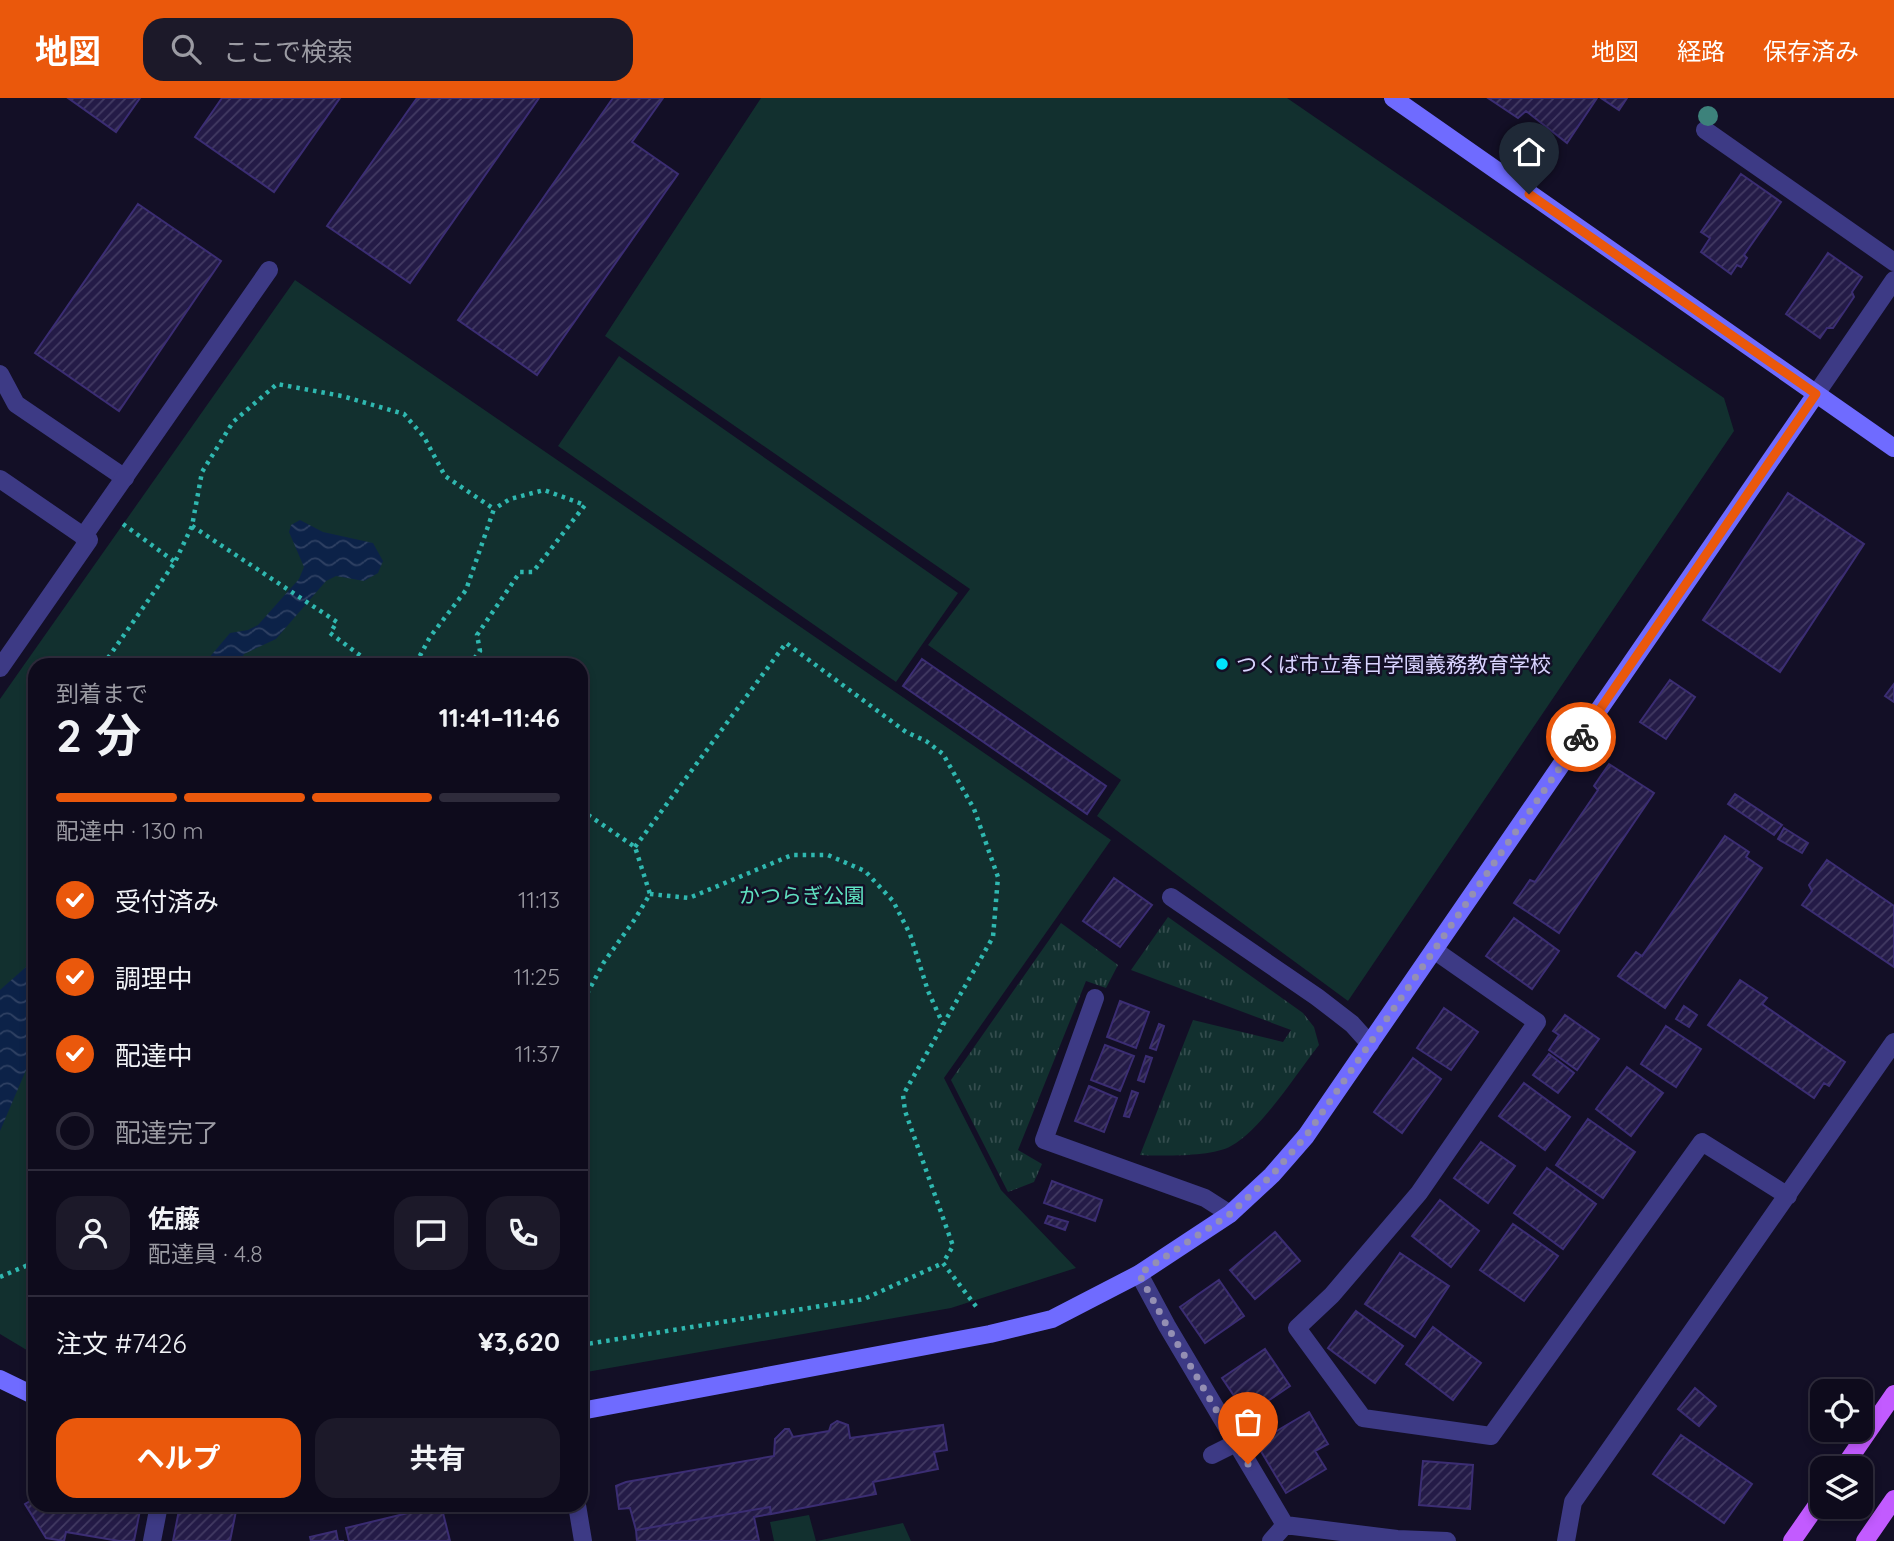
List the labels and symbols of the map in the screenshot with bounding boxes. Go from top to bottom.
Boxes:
pin [1499,122,1559,194]
place label: つくば市立春日学園義務教育学校 [1236,651,1551,677]
marker: つくば市立春日学園義務教育学校 [1214,656,1230,672]
courier [1546,702,1616,772]
park label: かつらぎ公園 [739,882,865,908]
pin [1218,1392,1278,1464]

